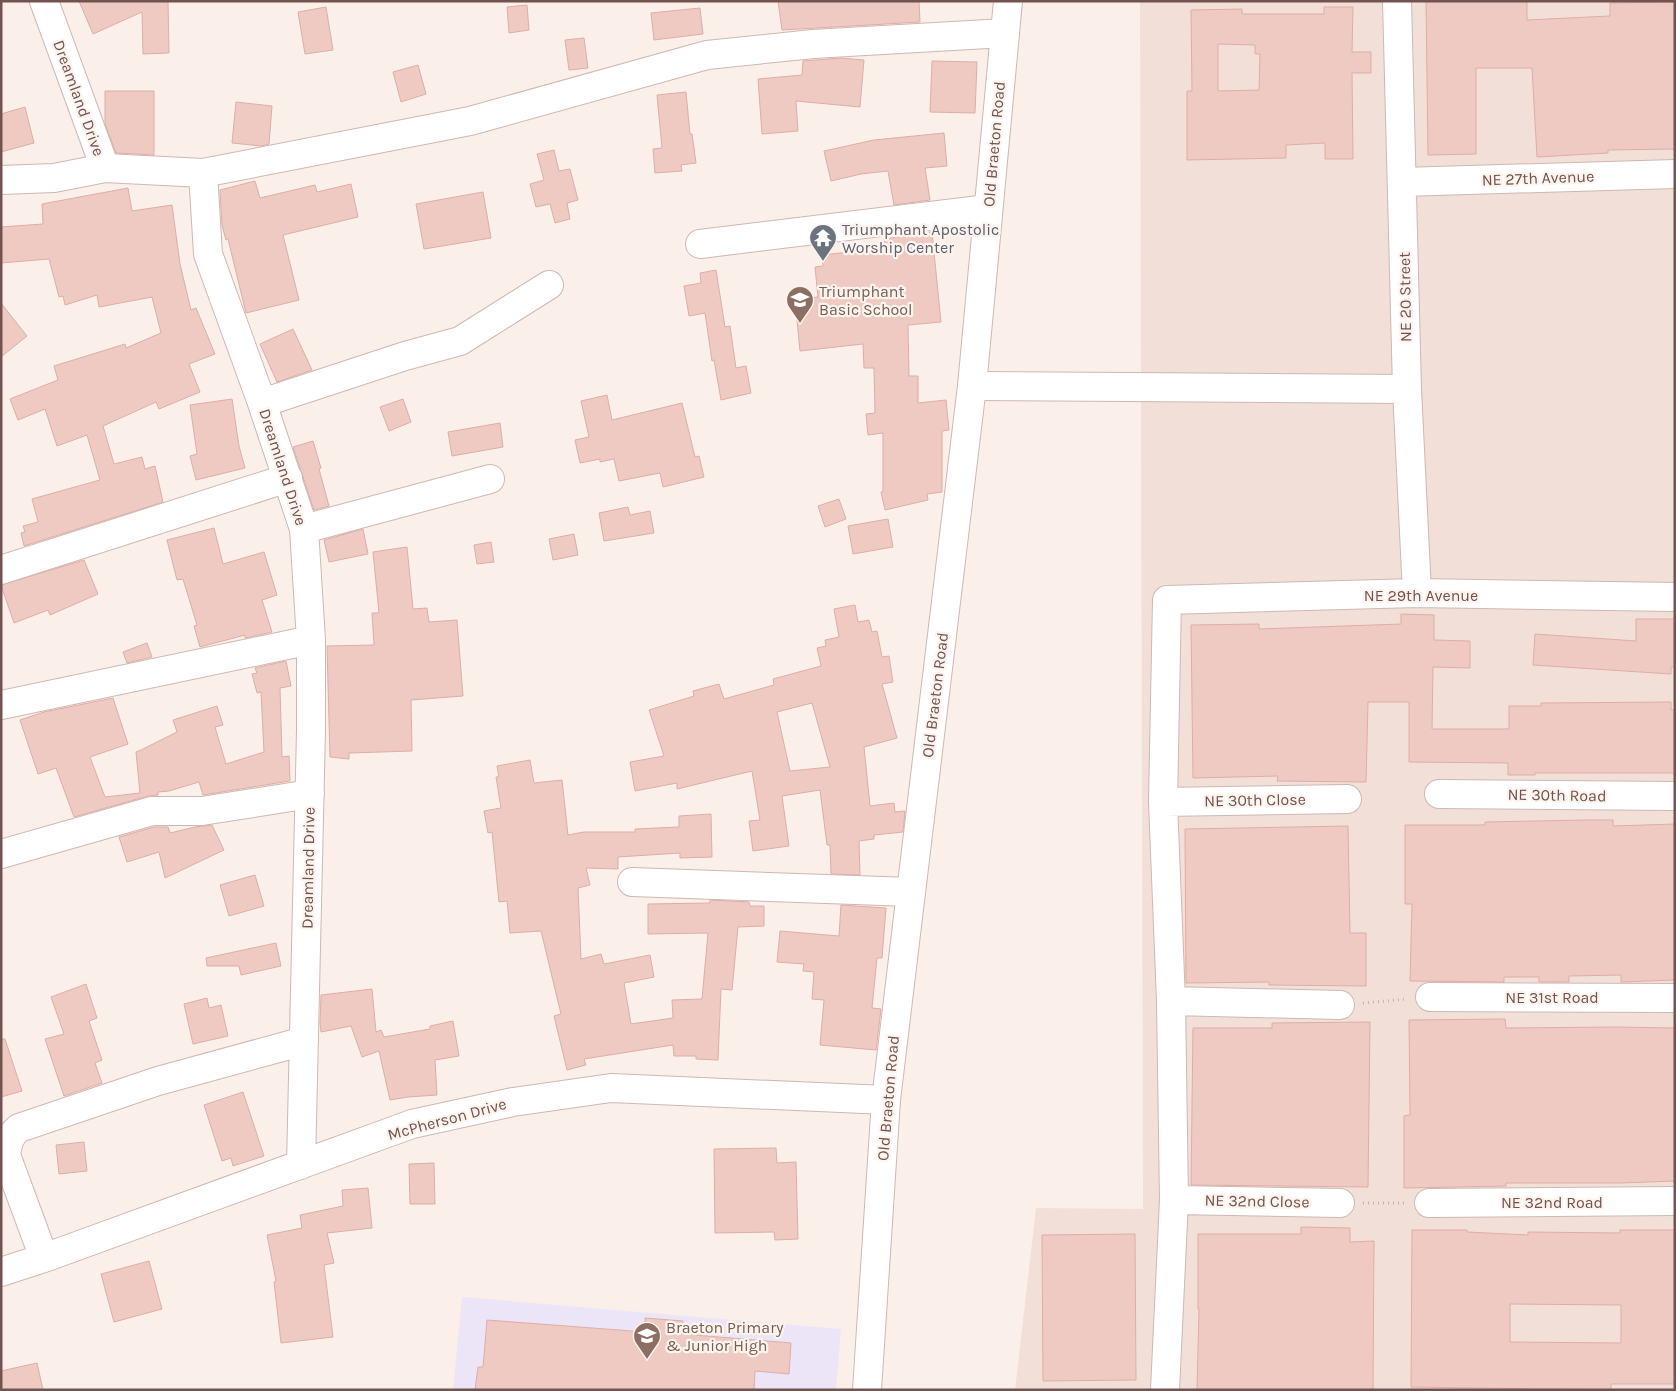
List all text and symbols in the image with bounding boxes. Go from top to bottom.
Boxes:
street label: Dreamland Drive [49,37,109,159]
street label: Old Braeton Road [979,80,1009,208]
street label: NE 27th Avenue [1481,167,1595,189]
place label: Triumphant Apostolic Worship Center [842,220,999,257]
temple icon: Triumphant Apostolic Worship Center [808,223,838,262]
street label: NE 20 Street [1395,252,1415,342]
place label: Triumphant Basic School [819,282,913,319]
school or university icon: Triumphant Basic School [785,285,815,324]
street label: Dreamland Drive [255,406,311,528]
street label: NE 29th Avenue [1364,586,1478,605]
street label: Old Braeton Road [918,631,952,759]
street label: NE 30th Road [1507,785,1607,805]
street label: NE 30th Close [1204,790,1306,810]
street label: Dreamland Drive [297,807,319,929]
street label: NE 31st Road [1505,988,1599,1007]
street label: Old Braeton Road [873,1034,903,1162]
street label: McPherson Drive [385,1094,509,1144]
street label: NE 32nd Close [1204,1191,1310,1211]
street label: NE 32nd Road [1501,1193,1603,1212]
place label: Braeton Primary & Junior High [666,1318,784,1355]
school or university icon: Braeton Primary & Junior High [632,1321,662,1360]

